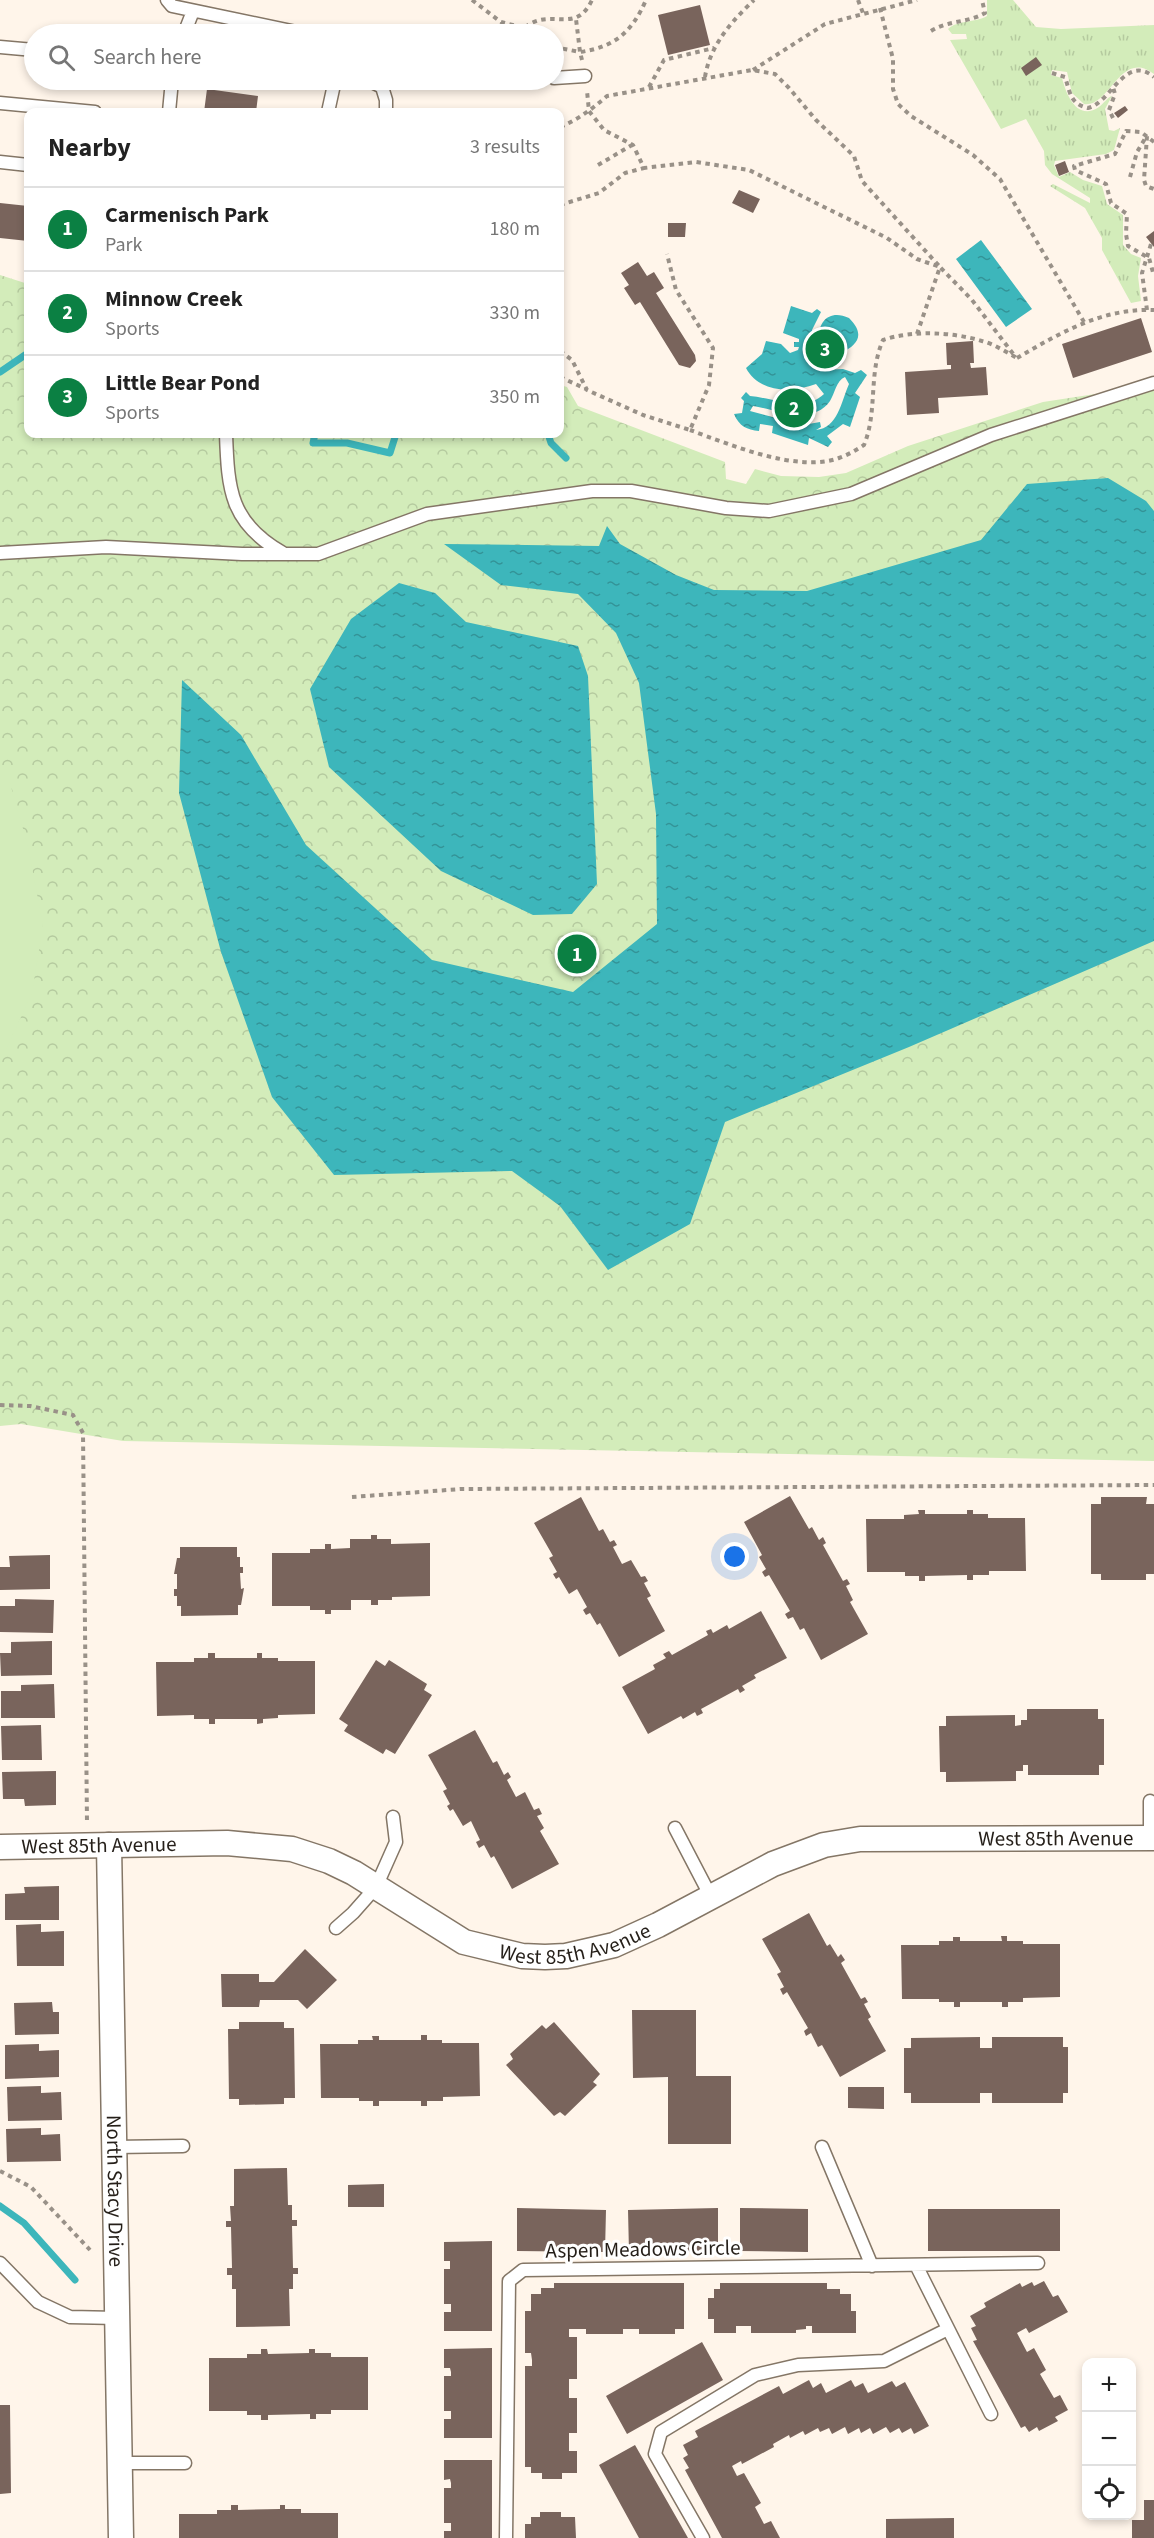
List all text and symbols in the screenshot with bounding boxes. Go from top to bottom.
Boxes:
search box [24,24,564,90]
icon: search [45,41,78,74]
text: Search here [93,41,201,73]
text: Nearby [48,129,131,166]
text: 3 results [470,133,540,161]
text: Carmenisch Park [105,199,269,231]
text: 1 [62,215,73,243]
text: 180 m [490,215,540,243]
text: Park [105,231,142,259]
text: Minnow Creek [105,283,243,315]
text: 2 [62,299,73,327]
text: 330 m [490,299,540,327]
text: Sports [105,315,160,343]
pin: 3 [806,326,844,372]
text: Little Bear Pond [105,367,260,399]
text: 3 [62,383,73,411]
text: 350 m [490,383,540,411]
pin: 2 [774,386,814,430]
text: Sports [105,399,160,427]
pin: 1 [558,932,596,976]
your location [720,1542,749,1571]
street label: West 85th Avenue [978,1823,1133,1854]
street label: West 85th Avenue [21,1829,177,1862]
street label: West 85th Avenue [496,1915,656,1972]
street label: North Stacy Drive [99,2115,131,2267]
street label: Aspen Meadows Circle [545,2232,741,2266]
map controls [1082,2358,1136,2520]
button: + [1082,2358,1136,2412]
button: − [1082,2412,1136,2466]
button: locate [1082,2466,1136,2520]

